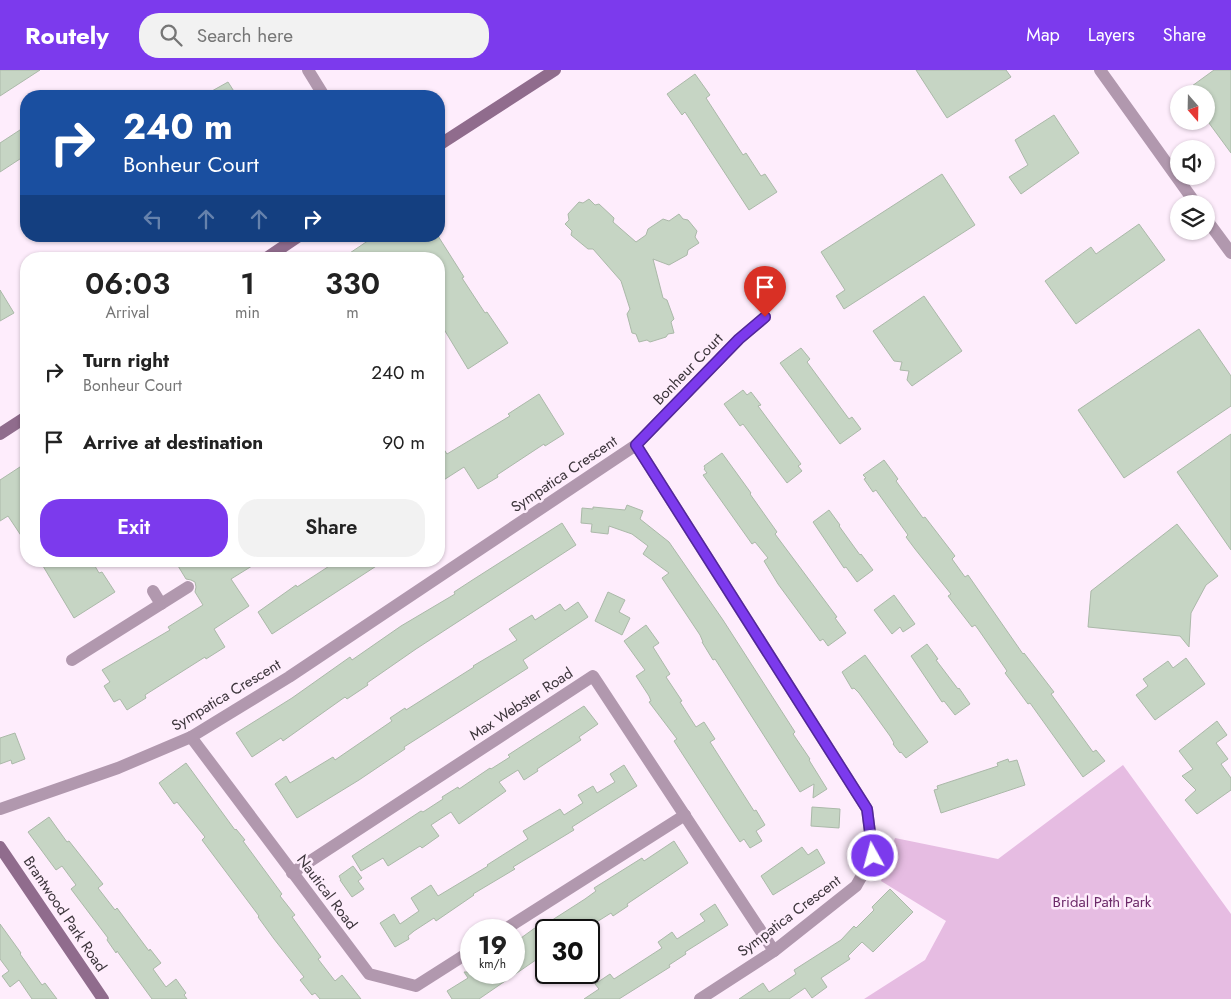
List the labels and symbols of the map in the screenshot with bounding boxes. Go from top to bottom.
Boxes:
north arrow [1170,85,1215,130]
pin [744,266,786,317]
street label: Bonheur Court [648,328,728,410]
street label: Sympatica Crescent [506,430,622,518]
street label: Sympatica Crescent [167,653,285,736]
street label: Max Webster Road [465,662,577,746]
position arrow [846,829,898,881]
street label: Nautical Road [291,850,363,934]
street label: Brantwood Park Road [18,852,112,976]
street label: Sympatica Crescent [733,870,845,962]
park label: Bridal Path Park [1053,891,1152,913]
speed limit sign: 30 [535,919,600,984]

